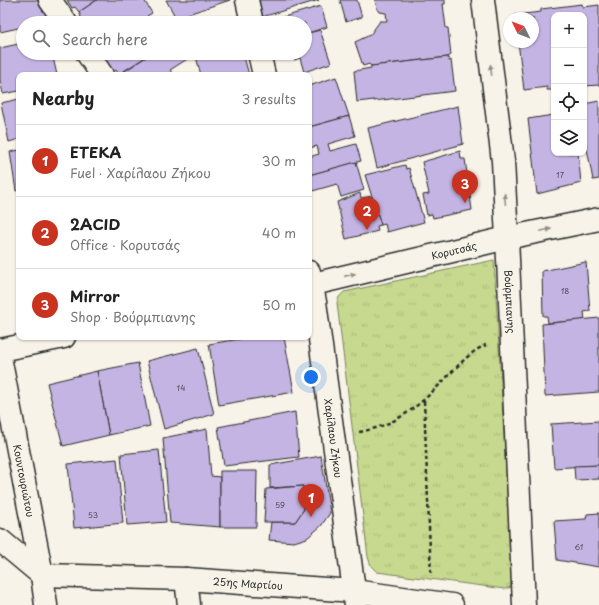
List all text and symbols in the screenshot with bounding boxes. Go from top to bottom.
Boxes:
north arrow [503,12,539,48]
map controls [551,12,587,156]
button: + [551,12,587,48]
search box [16,16,312,60]
icon: search [30,27,52,49]
text: Search here [62,27,148,50]
button: − [551,48,587,84]
one-way arrow [488,64,495,76]
button: locate [551,84,587,120]
text: Nearby [32,85,94,111]
text: 3 results [242,89,296,108]
button: layers [551,120,587,156]
text: ΕΤΕΚΑ [70,140,121,163]
text: 1 [42,151,48,170]
text: 30 m [262,151,296,170]
text: Fuel · Χαρίλαου Ζήκου [70,163,211,182]
house number: 17 [556,169,565,181]
pin: 3 [452,170,478,203]
one-way arrow [502,192,508,205]
pin: 2 [354,197,380,230]
text: 2ACID [70,212,120,235]
text: 2 [40,223,50,242]
text: 40 m [262,223,296,242]
one-way arrow [540,226,552,232]
text: Office · Κορυτσάς [70,235,180,254]
street label: Κορυτσάς [430,237,478,263]
street label: Βούρμπιανης [501,269,519,334]
one-way arrow [344,272,356,278]
text: Mirror [70,284,120,307]
house number: 18 [561,285,569,297]
text: 3 [41,295,49,314]
text: 50 m [262,295,296,314]
text: Shop · Βούρμπιανης [70,307,196,326]
your location [301,367,321,387]
house number: 14 [177,382,185,394]
street label: Χαρίλαου Ζήκου [321,397,347,479]
street label: Κουντουριώτου [10,443,39,519]
pin: 1 [298,484,324,517]
house number: 59 [275,499,285,511]
house number: 53 [88,509,98,521]
house number: 61 [575,541,584,553]
street label: 25ης Μαρτίου [212,573,284,593]

